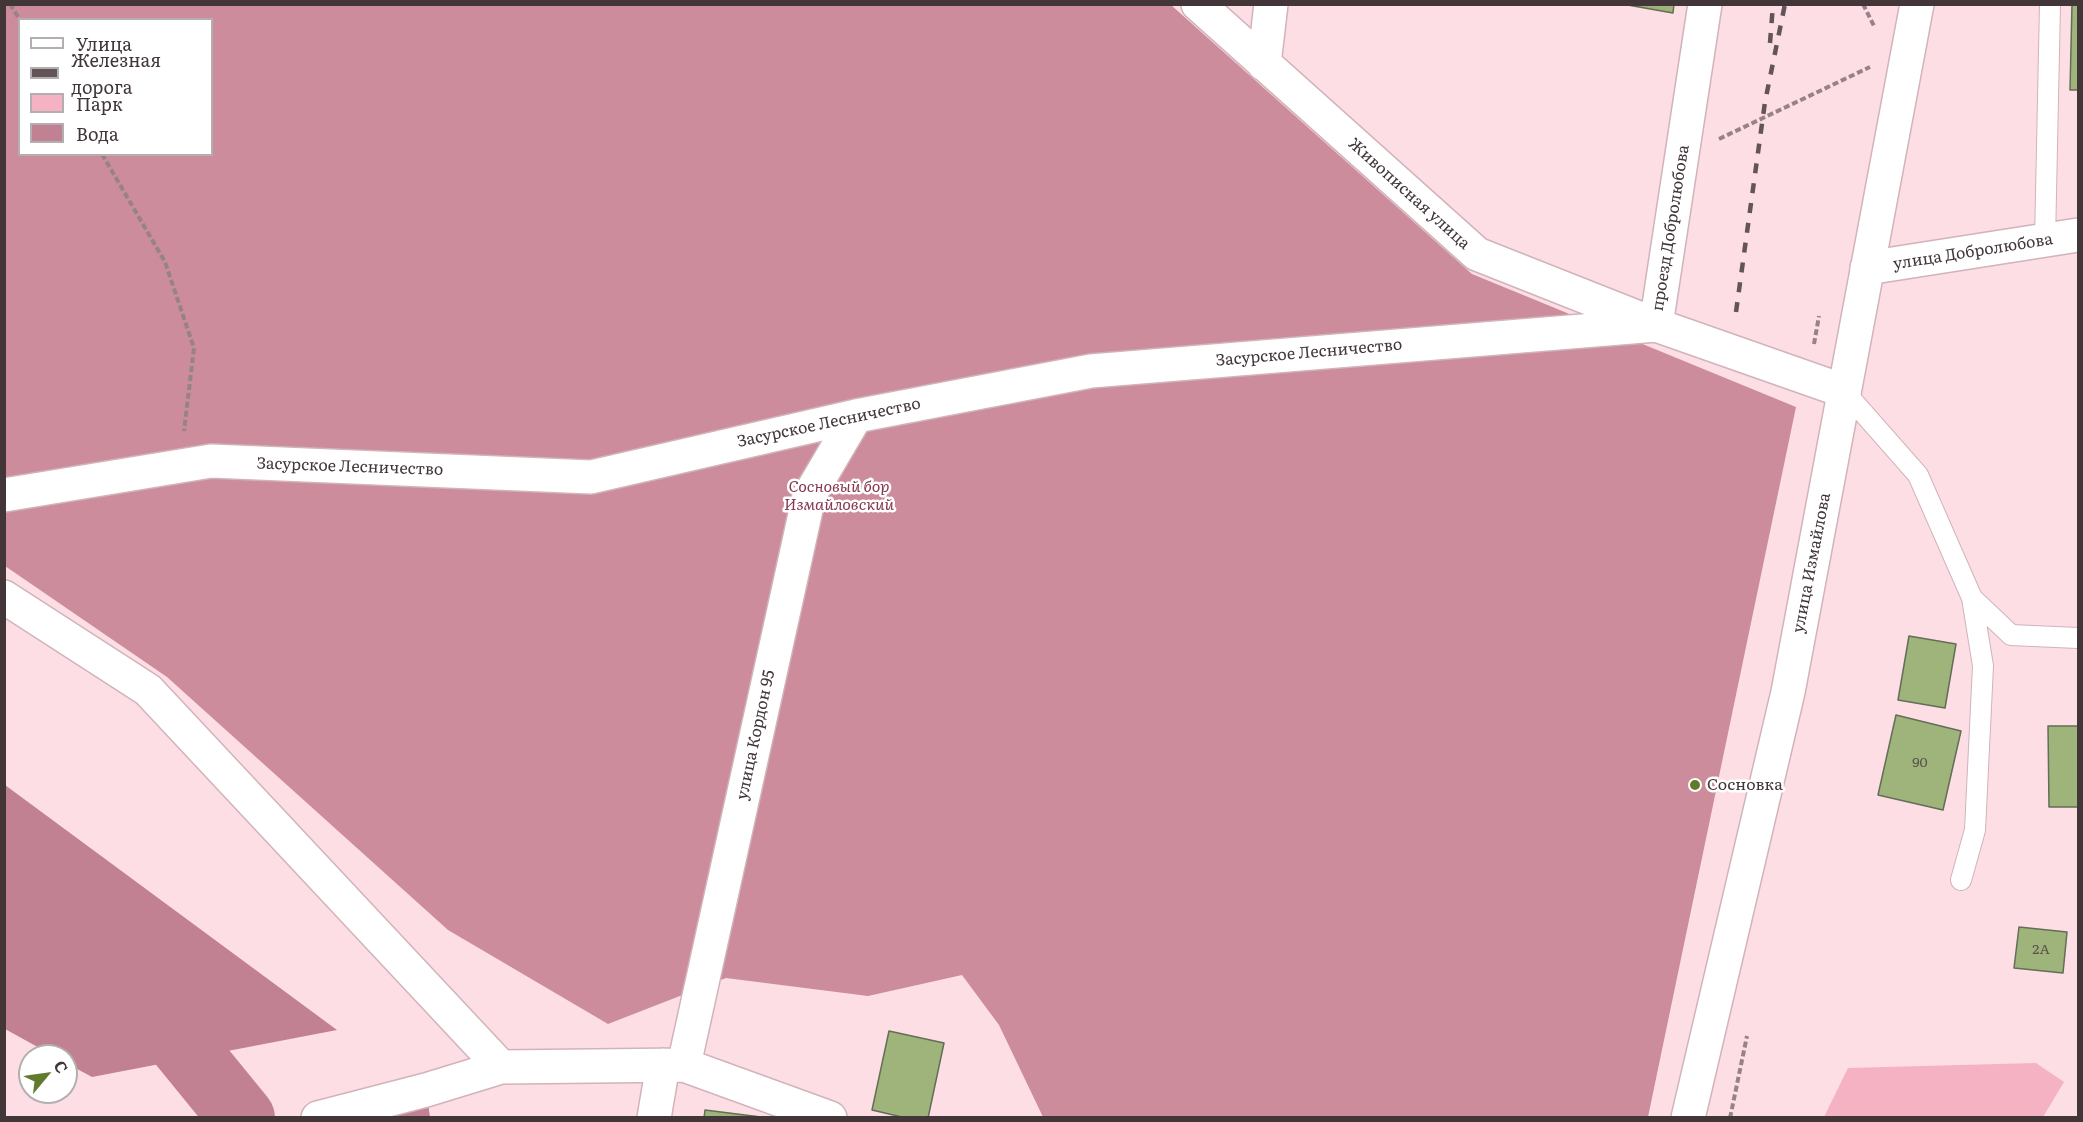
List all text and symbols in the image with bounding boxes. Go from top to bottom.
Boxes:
legend [18,18,213,156]
text: Улица [76,30,132,57]
text: Железная дорога [71,46,161,100]
text: Парк [76,90,123,117]
text: Вода [76,120,119,147]
street label: Живописная улица [1344,134,1474,254]
street label: проезд Добролюбова [1648,143,1694,313]
street label: улица Добролюбова [1892,230,2054,274]
street label: Засурское Лесничество [1215,335,1403,371]
street label: Засурское Лесничество [736,394,922,452]
street label: Засурское Лесничество [256,454,444,480]
park label: Сосновый бор Измайловский [784,477,894,515]
street label: улица Измайлова [1789,491,1835,635]
street label: улица Кордон 95 [733,668,779,802]
house number: 90 [1912,755,1928,771]
place label: Сосновка [1707,775,1783,795]
marker: Сосновка [1688,778,1702,792]
house number: 2А [2032,942,2050,958]
north arrow [18,1044,78,1104]
text: С [49,1055,75,1077]

